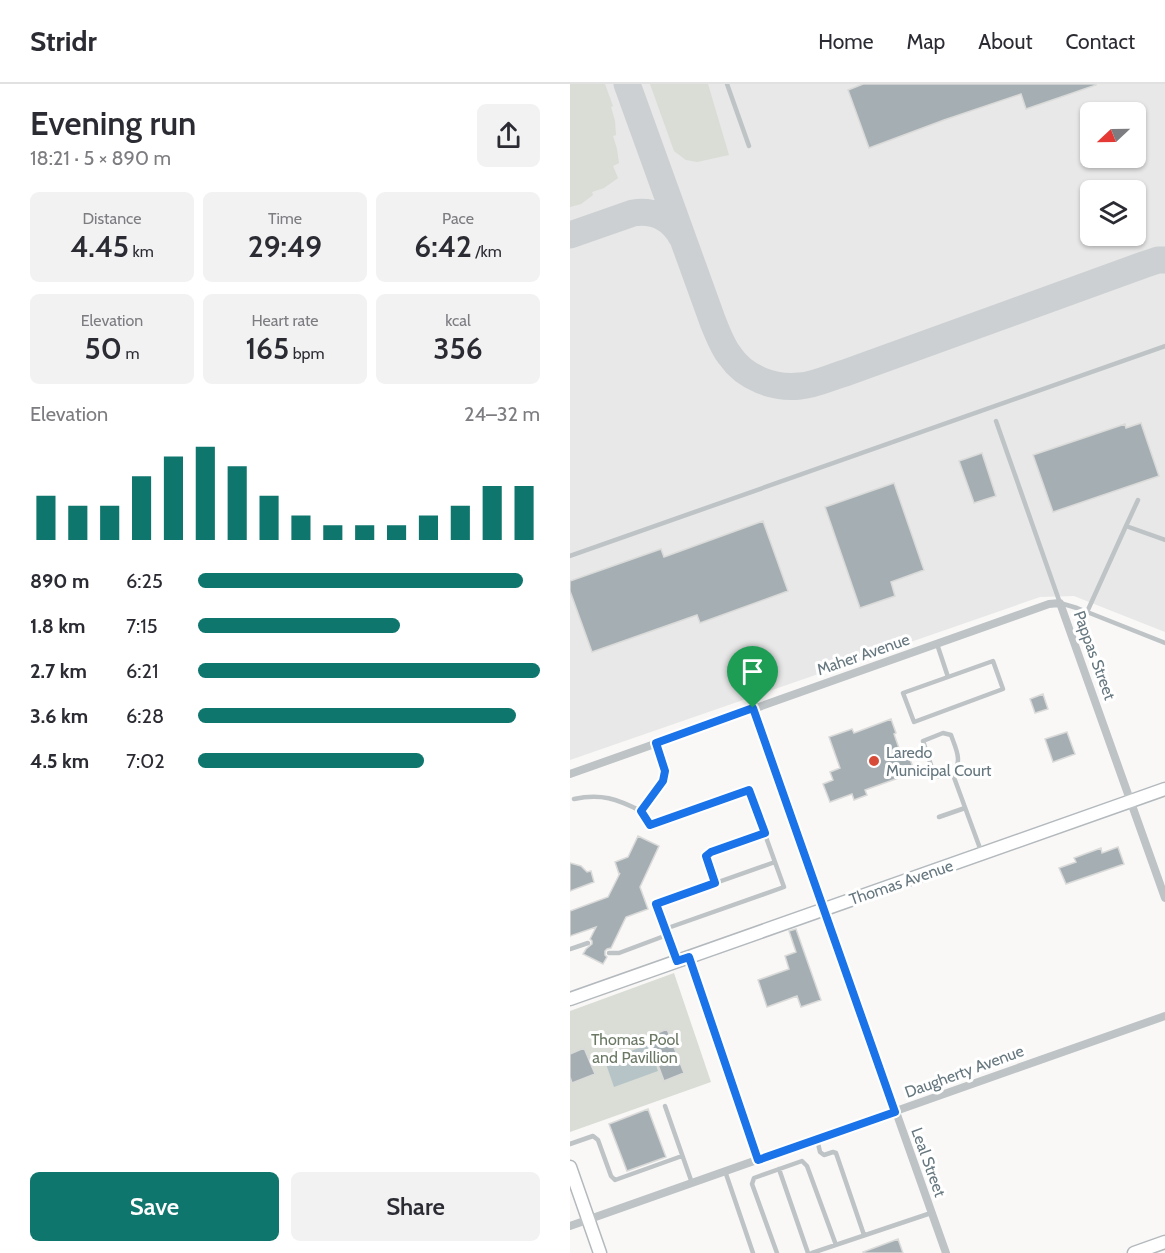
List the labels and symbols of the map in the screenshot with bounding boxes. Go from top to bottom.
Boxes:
north arrow [1080,102,1146,168]
street label: Pappas Street [1070,608,1120,703]
street label: Maher Avenue [814,630,912,679]
pin [727,646,778,708]
place label: Laredo Municipal Court [886,743,992,780]
marker: Laredo Municipal Court [867,754,881,768]
street label: Thomas Avenue [847,856,956,909]
park label: Thomas Pool and Pavillion [591,1030,679,1067]
street label: Daugherty Avenue [902,1041,1026,1102]
street label: Leal Street [907,1125,950,1200]

